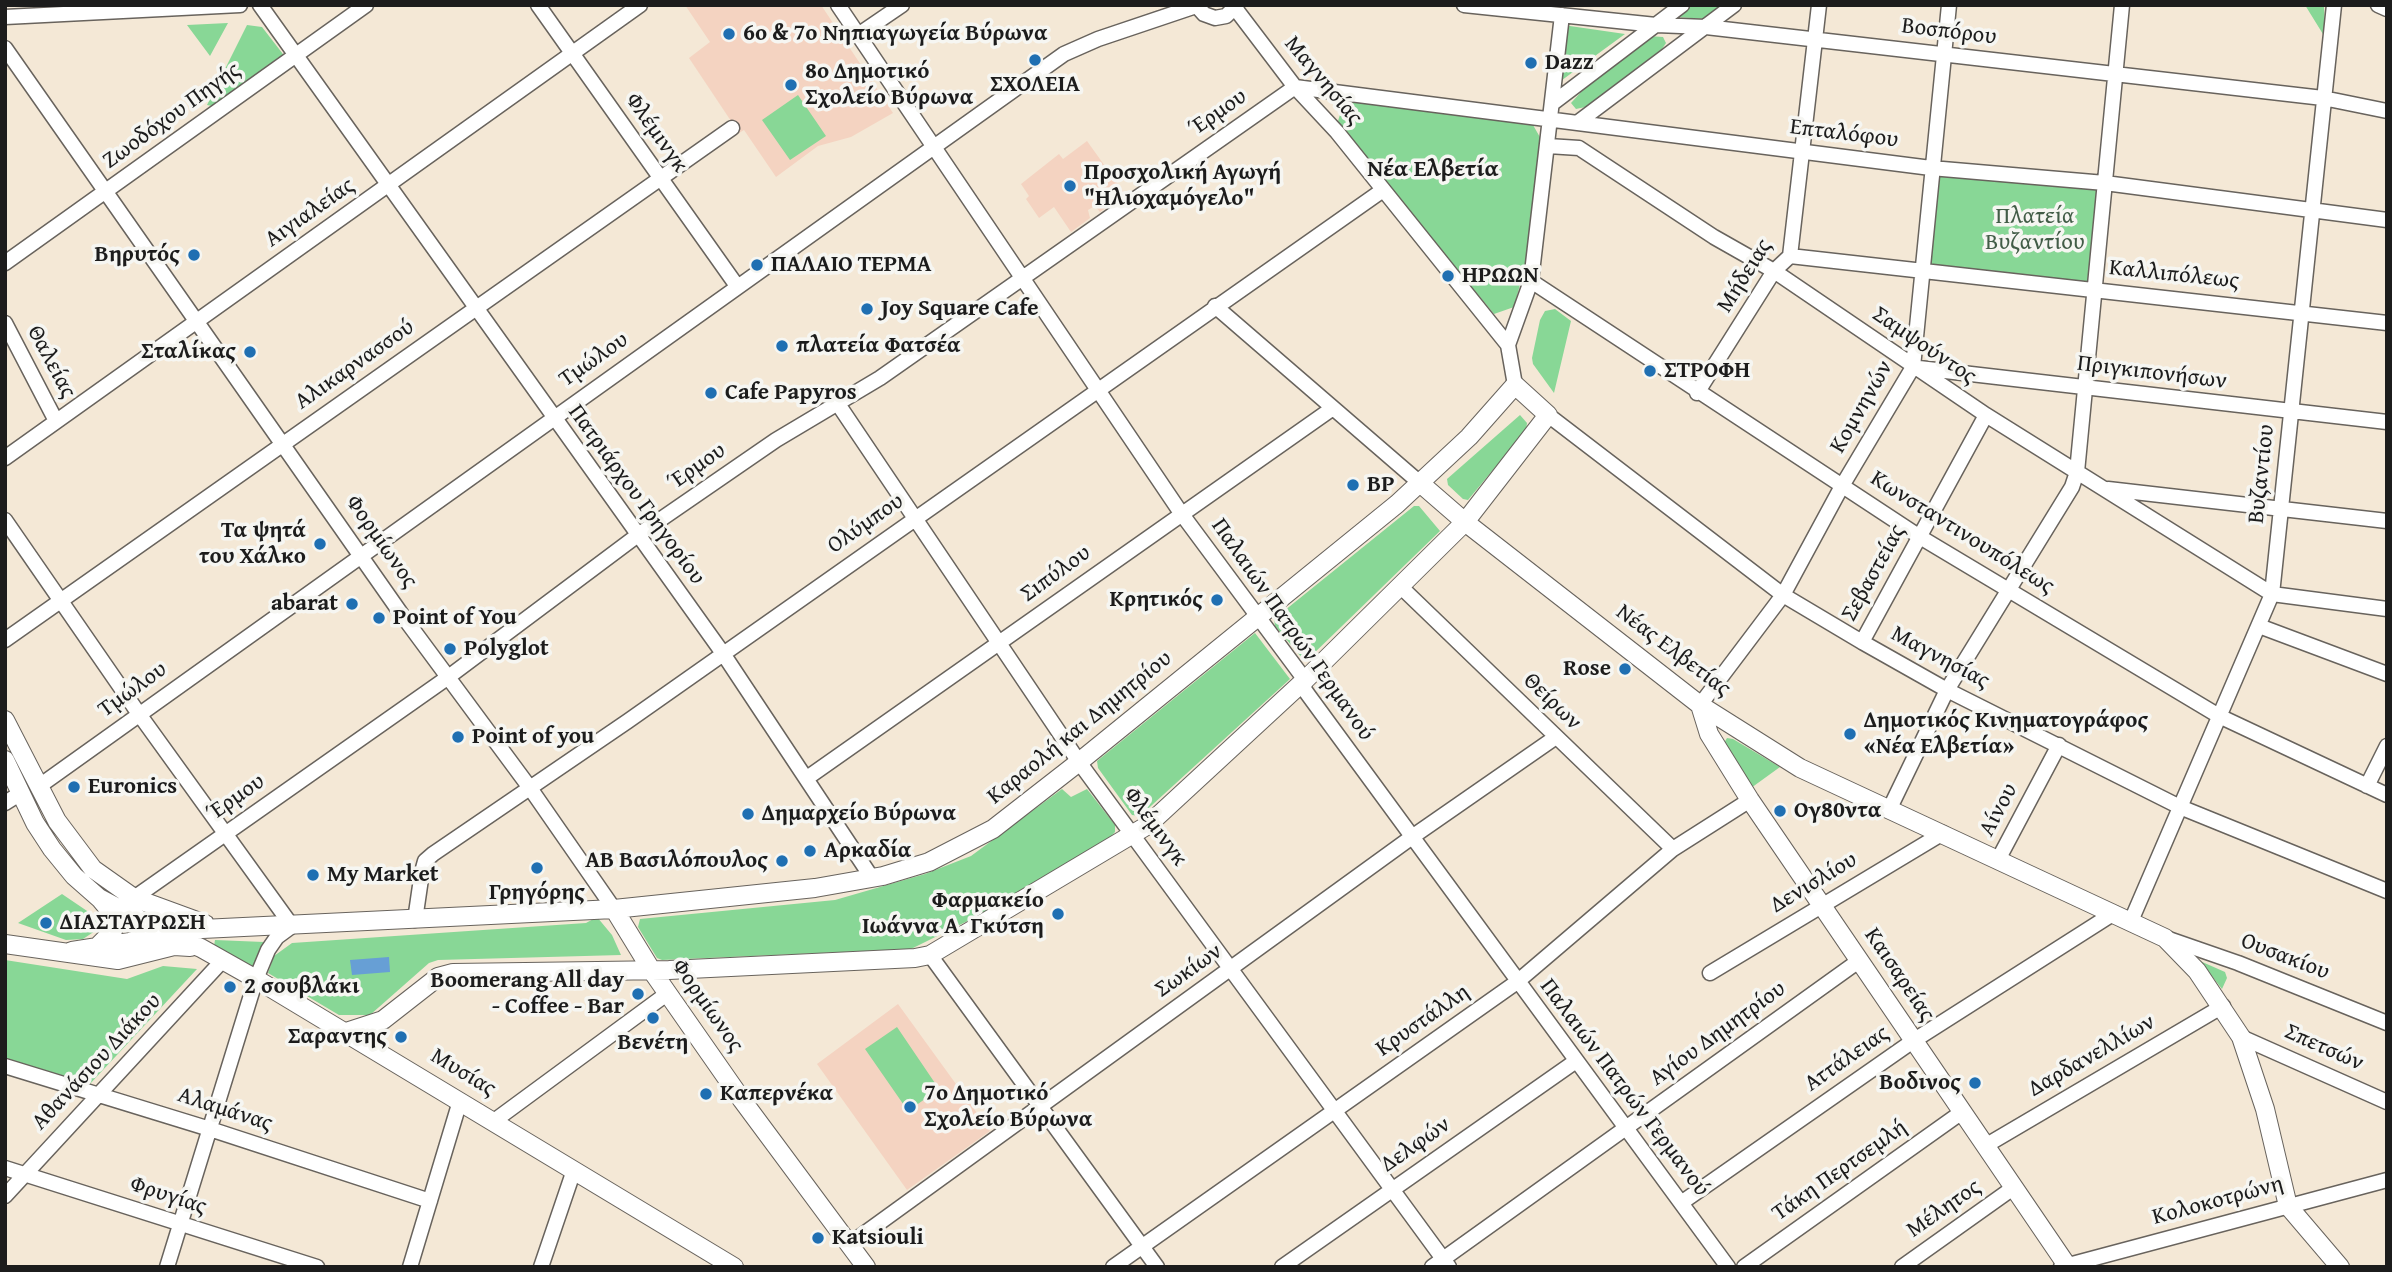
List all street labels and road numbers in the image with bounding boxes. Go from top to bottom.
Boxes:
street label: Βοσπόρου [1900,13,1998,51]
street label: Μαγνησίας [1278,31,1368,131]
street label: Ζωοδόχου Πηγής [98,57,246,175]
street label: Έρμου [1184,83,1252,143]
street label: Φλέμινγκ [619,88,693,178]
street label: Επταλόφου [1788,114,1900,154]
street label: Αιγιαλείας [260,172,360,254]
street label: Μήδειας [1712,234,1778,318]
street label: Καλλιπόλεως [2108,254,2240,296]
street label: Σαμψούντος [1867,301,1981,391]
street label: Αλικαρνασσού [290,314,420,416]
street label: Θαλείας [20,321,82,403]
street label: Τμώλου [554,326,634,394]
street label: Πριγκιπονήσων [2075,350,2229,396]
street label: Κομνηνών [1824,356,1900,458]
street label: Πατριάρχου Γρηγορίου [562,400,710,590]
street label: Βυζαντίου [2243,423,2281,525]
street label: Έρμου [663,437,731,497]
street label: Κωνσταντινουπόλεως [1865,465,2059,601]
street label: Ολύμπου [823,488,909,560]
street label: Φορμίωνος [339,490,423,594]
street label: Παλαιών Πατρών Γερμανού [1205,514,1379,746]
street label: Σεβαστείας [1836,520,1912,626]
street label: Σιπύλου [1016,539,1096,609]
street label: Νέας Ελβετίας [1610,599,1736,703]
street label: Μαγνησίας [1886,621,1994,695]
street label: Καραολή και Δημητρίου [982,645,1178,811]
street label: Τμώλου [93,656,173,724]
street label: Θείρων [1517,668,1587,736]
street label: Έρμου [202,768,270,828]
street label: Αίνου [1974,779,2024,841]
street label: Φλέμινγκ [1117,782,1193,872]
street label: Δενισλίου [1766,846,1862,920]
street label: Καισαρείας [1858,923,1940,1027]
street label: Ουσακίου [2237,928,2333,986]
street label: Σωκίων [1150,938,1228,1004]
street label: Φορμίωνος [665,954,749,1058]
street label: Παλαιών Πατρών Γερμανού [1533,974,1715,1202]
street label: Αγίου Δημητρίου [1645,975,1791,1093]
street label: Κρυστάλλη [1371,979,1475,1063]
street label: Αθανάσιου Διάκου [27,988,167,1136]
street label: Δαρδανελλίων [2024,1009,2160,1103]
street label: Σπετσών [2280,1018,2368,1078]
street label: Αττάλειας [1800,1020,1894,1098]
street label: Μυσίας [425,1043,501,1103]
street label: Αλαμάνας [174,1082,276,1138]
street label: Δελφών [1376,1111,1456,1179]
street label: Τάκη Περτσεμλή [1767,1114,1913,1228]
street label: Κολοκοτρώνη [2150,1170,2286,1232]
street label: Φρυγίας [126,1171,210,1221]
street label: Μέλητος [1902,1174,1986,1244]

